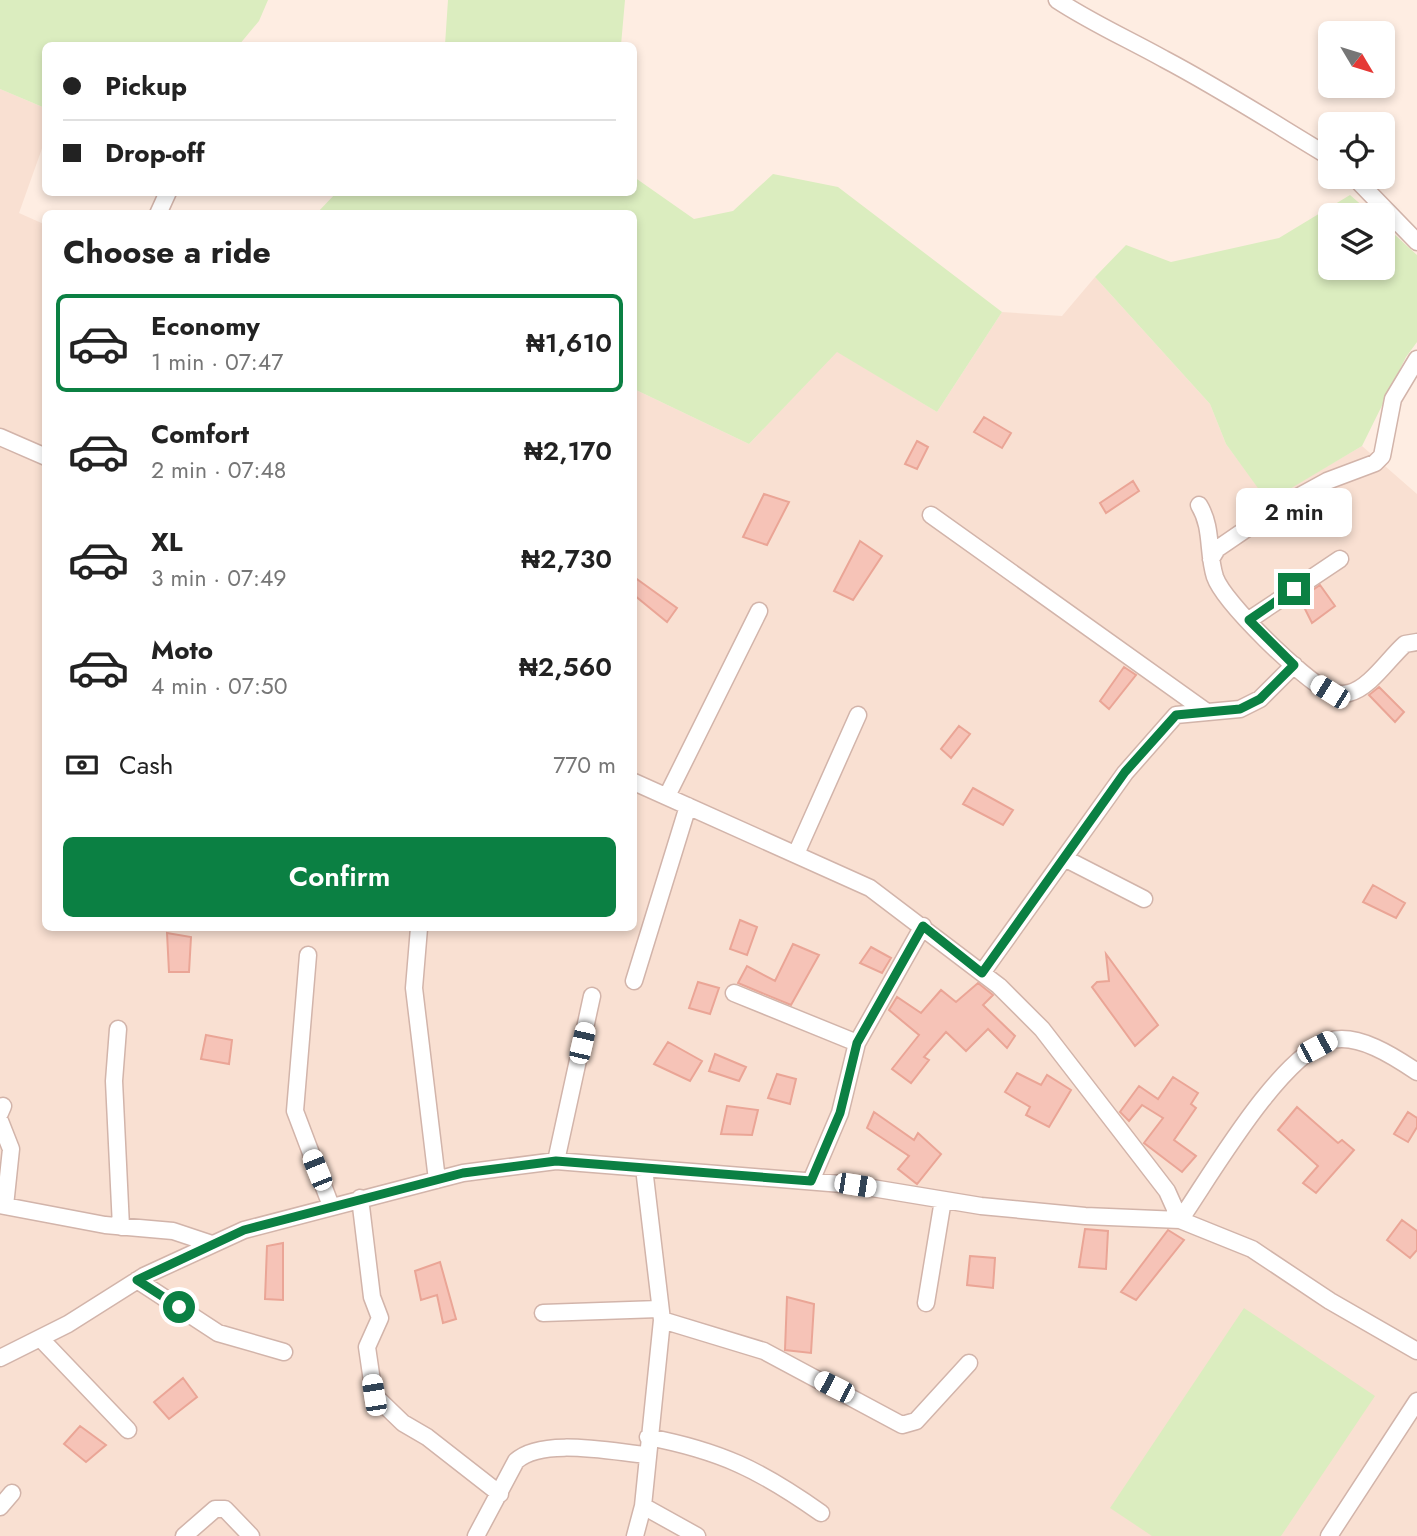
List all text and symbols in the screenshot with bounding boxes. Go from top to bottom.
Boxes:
north arrow [1318,21,1395,98]
map controls [1318,21,1395,280]
text: Pickup [105,67,187,105]
button: locate [1318,112,1395,189]
text: Drop-off [105,134,205,172]
button: layers [1318,203,1395,280]
text: Choose a ride [63,229,271,275]
text: Economy [151,307,260,345]
icon: car [67,312,130,375]
text: ₦1,610 [526,324,612,362]
text: 1 min · 07:47 [151,345,283,379]
text: Comfort [151,415,249,453]
icon: car [67,420,130,483]
text: ₦2,170 [524,432,612,470]
text: 2 min · 07:48 [151,453,286,487]
callout: 2 min [1236,488,1352,536]
text: 2 min [1264,495,1324,529]
text: XL [151,523,183,561]
icon: car [67,528,130,591]
text: ₦2,730 [521,540,612,578]
text: 3 min · 07:49 [151,561,287,595]
route end [1278,573,1310,605]
text: Moto [151,631,213,669]
icon: car [67,636,130,699]
text: ₦2,560 [519,648,612,686]
text: 4 min · 07:50 [151,669,288,703]
car [1307,672,1354,712]
icon: cash [63,746,101,784]
text: Cash [119,746,173,784]
text: 770 m [553,748,616,782]
button: Confirm [63,837,616,917]
car [568,1020,597,1066]
car [1294,1028,1341,1066]
car [300,1147,335,1193]
car [833,1171,878,1199]
route start [163,1291,195,1323]
car [811,1368,858,1406]
car [361,1373,388,1417]

